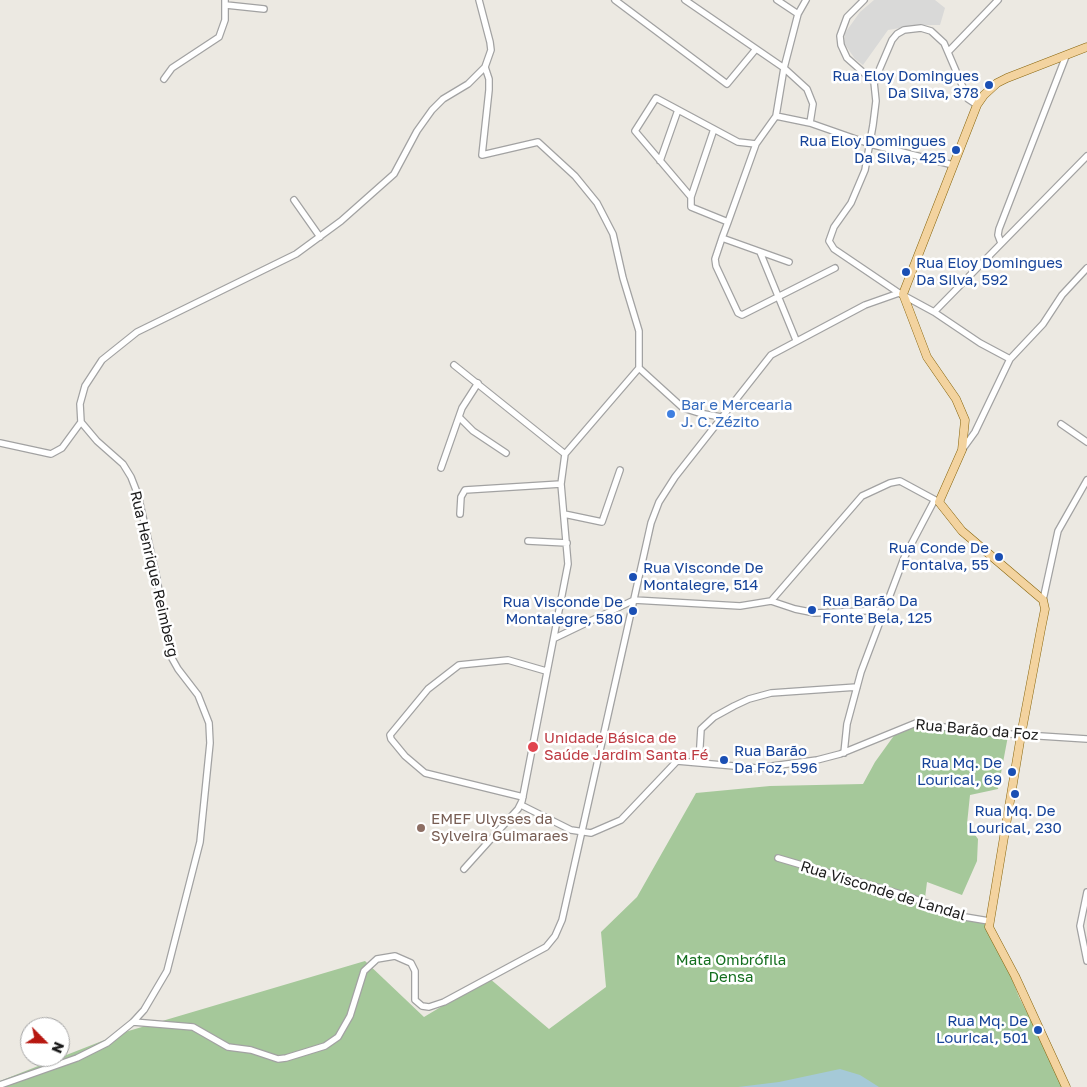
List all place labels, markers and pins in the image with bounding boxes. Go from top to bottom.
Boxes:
place label: Rua Eloy Domingues Da Silva, 378 [832,67,979,102]
marker: Rua Eloy Domingues Da Silva, 378 [983,79,995,91]
place label: Rua Eloy Domingues Da Silva, 425 [799,132,946,167]
marker: Rua Eloy Domingues Da Silva, 425 [950,144,962,156]
place label: Rua Eloy Domingues Da Silva, 592 [916,254,1063,289]
marker: Rua Eloy Domingues Da Silva, 592 [900,266,912,278]
place label: Bar e Mercearia J. C. Zézito [681,396,793,431]
marker: Bar e Mercearia J. C. Zézito [665,408,677,420]
place label: Rua Conde De Fontalva, 55 [889,539,989,574]
marker: Rua Conde De Fontalva, 55 [993,551,1005,563]
place label: Rua Visconde De Montalegre, 514 [643,559,763,594]
marker: Rua Visconde De Montalegre, 514 [627,571,639,583]
place label: Rua Barão Da Fonte Bela, 125 [822,592,932,627]
place label: Rua Visconde De Montalegre, 580 [503,593,623,628]
marker: Rua Barão Da Fonte Bela, 125 [806,604,818,616]
marker: Rua Visconde De Montalegre, 580 [627,605,639,617]
place label: Unidade Básica de Saúde Jardim Santa Fé [544,729,708,764]
marker: Unidade Básica de Saúde Jardim Santa Fé [526,740,540,754]
place label: Rua Barão Da Foz, 596 [734,742,818,777]
marker: Rua Barão Da Foz, 596 [718,754,730,766]
place label: Rua Mq. De Lourical, 69 [917,754,1002,789]
marker: Rua Mq. De Lourical, 69 [1006,766,1018,778]
marker: Rua Mq. De Lourical, 230 [1009,788,1021,800]
place label: Rua Mq. De Lourical, 230 [968,802,1062,837]
place label: EMEF Ulysses da Sylveira Guimaraes [431,810,568,845]
marker: EMEF Ulysses da Sylveira Guimaraes [415,822,427,834]
place label: Rua Mq. De Lourical, 501 [936,1012,1028,1047]
marker: Rua Mq. De Lourical, 501 [1032,1024,1044,1036]

